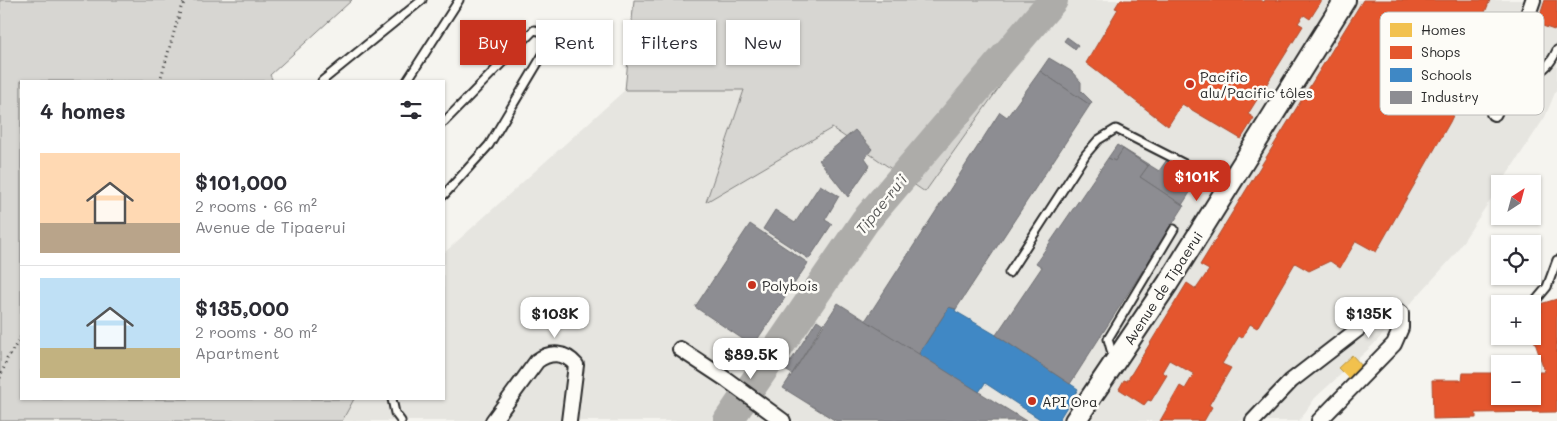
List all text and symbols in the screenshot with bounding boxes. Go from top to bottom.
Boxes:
legend [1380,12,1544,115]
chip: Buy [460,20,526,65]
chip: Rent [536,20,613,65]
chip: Filters [623,20,716,65]
chip: New [726,20,800,65]
text: Homes [1421,20,1466,39]
text: Shops [1421,42,1461,61]
text: Schools [1421,65,1472,84]
place label: Pacific alu/Pacific tôles [1200,67,1313,102]
marker: Pacific alu/Pacific tôles [1184,78,1196,90]
text: Industry [1421,87,1479,106]
icon: filters [397,96,425,124]
text: 4 homes [40,97,126,124]
pin: $101K [1162,160,1232,202]
text: $101K [1175,165,1219,186]
text: $101,000 [195,168,287,195]
water label: Tipae-ru’i [851,170,912,238]
icon: home [80,173,140,233]
north arrow [1491,175,1541,225]
map controls [1491,175,1541,405]
text: 2 rooms · 66 m² [195,195,317,216]
text: Avenue de Tipaerui [195,216,346,237]
street label: Avenue de Tipaerui [1119,227,1207,349]
button: locate [1491,235,1541,285]
place label: Polybois [762,276,818,295]
marker: Polybois [746,279,758,291]
text: $135,000 [195,294,289,321]
button: + [1491,295,1541,345]
pin: $103K [520,296,590,339]
pin: $135K [1334,296,1404,339]
icon: home [80,298,140,358]
text: $103K [531,302,579,323]
text: $135K [1346,302,1392,323]
text: 2 rooms · 80 m² [195,321,317,342]
pin: $89.5K [710,338,792,380]
text: Apartment [195,342,280,363]
text: $89.5K [724,343,778,364]
button: − [1491,355,1541,405]
place label: API Ora [1042,392,1098,411]
marker: API Ora [1026,395,1038,407]

